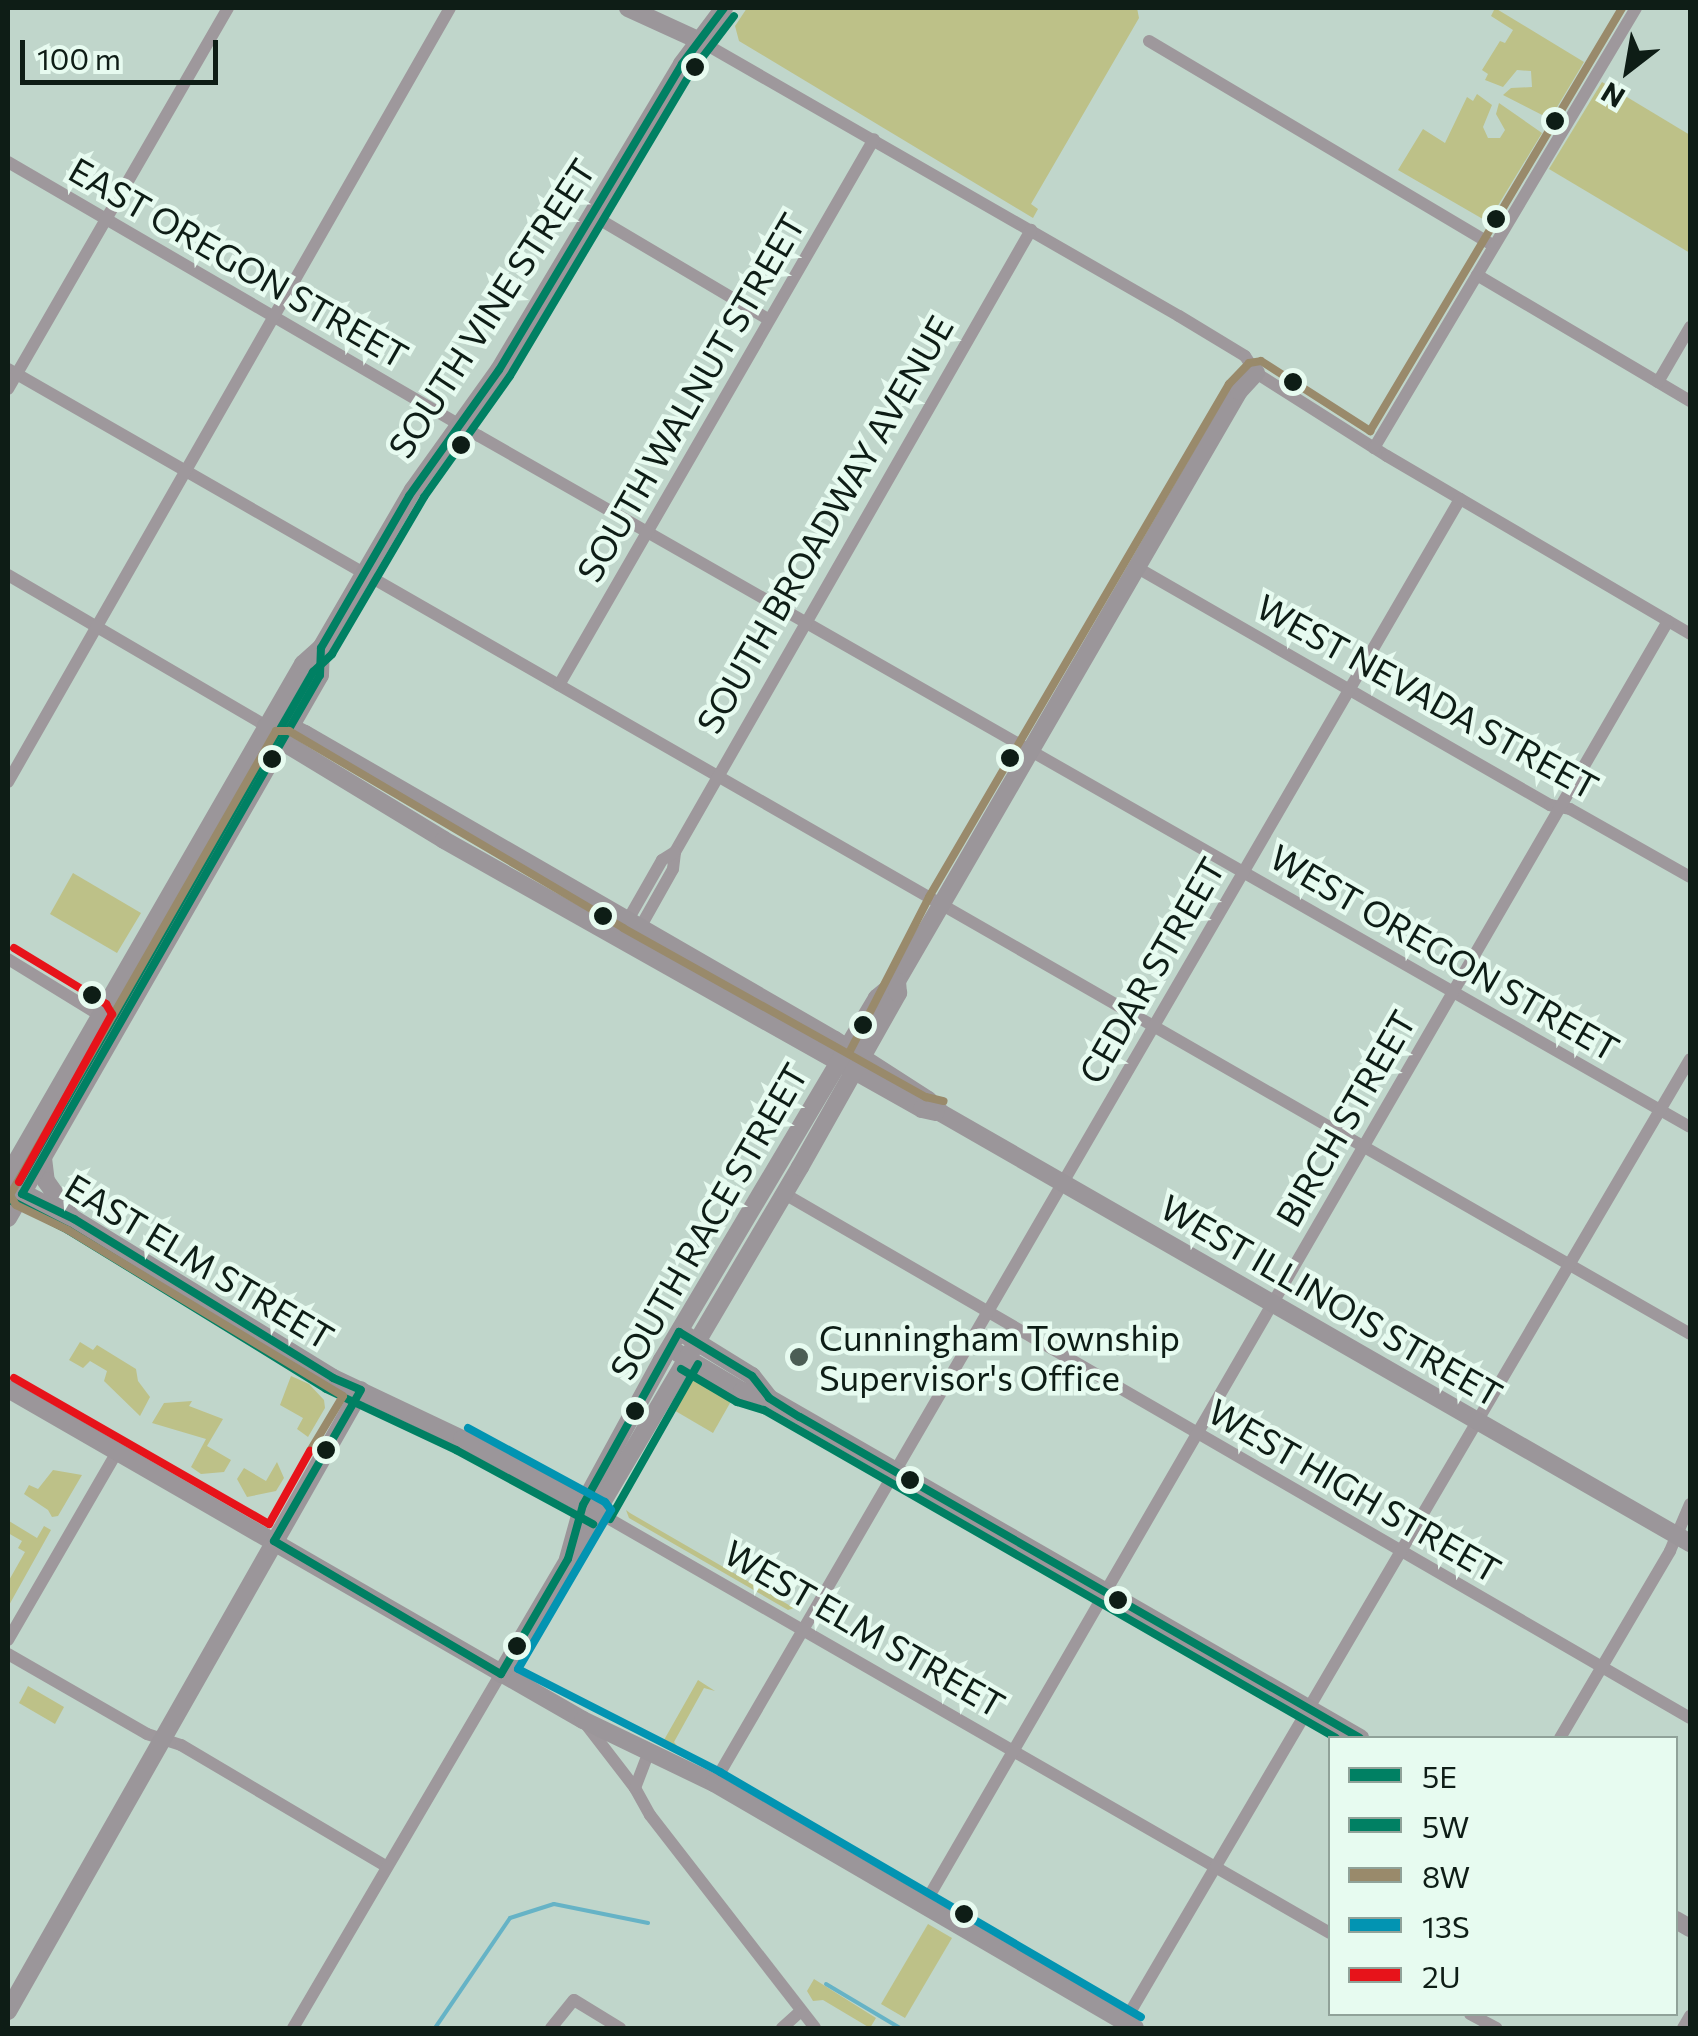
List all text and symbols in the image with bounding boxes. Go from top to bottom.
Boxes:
scale bar [25,20,222,82]
north arrow [1578,20,1678,120]
text: 100 m [37,39,121,76]
unlabelled marker [685,57,705,77]
text: N [1595,76,1630,116]
unlabelled marker [1545,111,1565,131]
street label: EAST OREGON STREET [62,148,416,376]
street label: SOUTH VINE STREET [379,151,603,465]
street label: SOUTH WALNUT STREET [567,205,813,589]
unlabelled marker [1486,209,1506,229]
street label: SOUTH BROADWAY AVENUE [687,308,961,740]
unlabelled marker [1283,372,1303,392]
unlabelled marker [451,435,471,455]
street label: WEST NEVADA STREET [1250,585,1606,807]
unlabelled marker [1000,748,1020,768]
unlabelled marker [262,749,282,769]
street label: WEST OREGON STREET [1263,835,1627,1069]
street label: CEDAR STREET [1069,850,1233,1090]
unlabelled marker [593,906,613,926]
unlabelled marker [82,985,102,1005]
street label: BIRCH STREET [1266,1003,1424,1233]
unlabelled marker [853,1015,873,1035]
street label: SOUTH RACE STREET [600,1055,816,1387]
street label: EAST ELM STREET [58,1164,342,1358]
street label: WEST ILLINOIS STREET [1154,1185,1510,1415]
place label: Cunningham Township Supervisor's Office [819,1316,1180,1398]
marker: Cunningham Township Supervisor's Office [788,1346,810,1368]
street label: WEST HIGH STREET [1202,1389,1508,1591]
unlabelled marker [625,1401,645,1421]
unlabelled marker [316,1440,336,1460]
unlabelled marker [900,1470,920,1490]
street label: WEST ELM STREET [717,1531,1013,1725]
unlabelled marker [1108,1590,1128,1610]
unlabelled marker [507,1636,527,1656]
legend [1328,1736,1678,2016]
text: 5E [1422,1757,1457,1794]
text: 5W [1422,1807,1469,1844]
text: 8W [1422,1857,1470,1894]
unlabelled marker [954,1904,974,1924]
text: 13S [1422,1907,1470,1944]
text: 2U [1422,1957,1461,1994]

